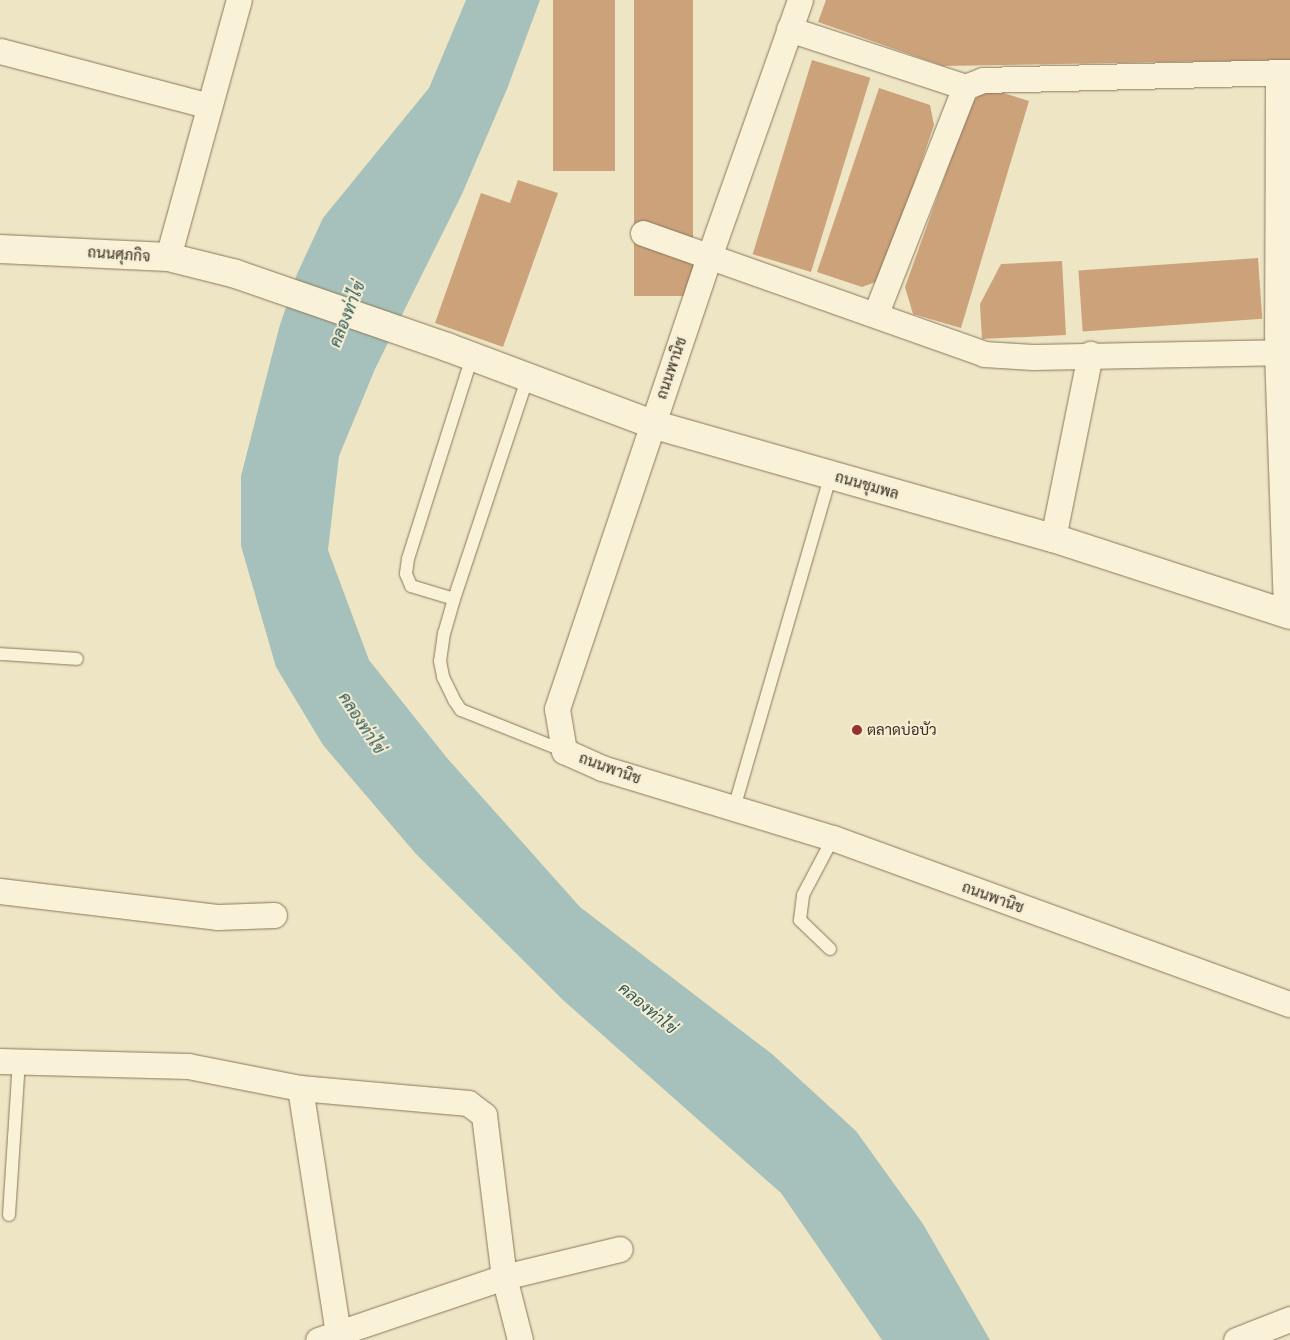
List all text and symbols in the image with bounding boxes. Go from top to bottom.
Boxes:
street label: ถนนศุภกิจ [87,243,151,265]
water label: คลองท่าไข่ [325,278,369,350]
street label: ถนนพานิช [652,335,690,401]
street label: ถนนชุมพล [833,467,901,503]
water label: คลองท่าไข่ [335,689,389,757]
place label: ตลาดบ่อบัว [867,721,937,739]
marker: ตลาดบ่อบัว [851,724,863,736]
street label: ถนนพานิช [577,749,643,787]
street label: ถนนพานิช [960,878,1026,916]
water label: คลองท่าไข่ [615,978,681,1038]

